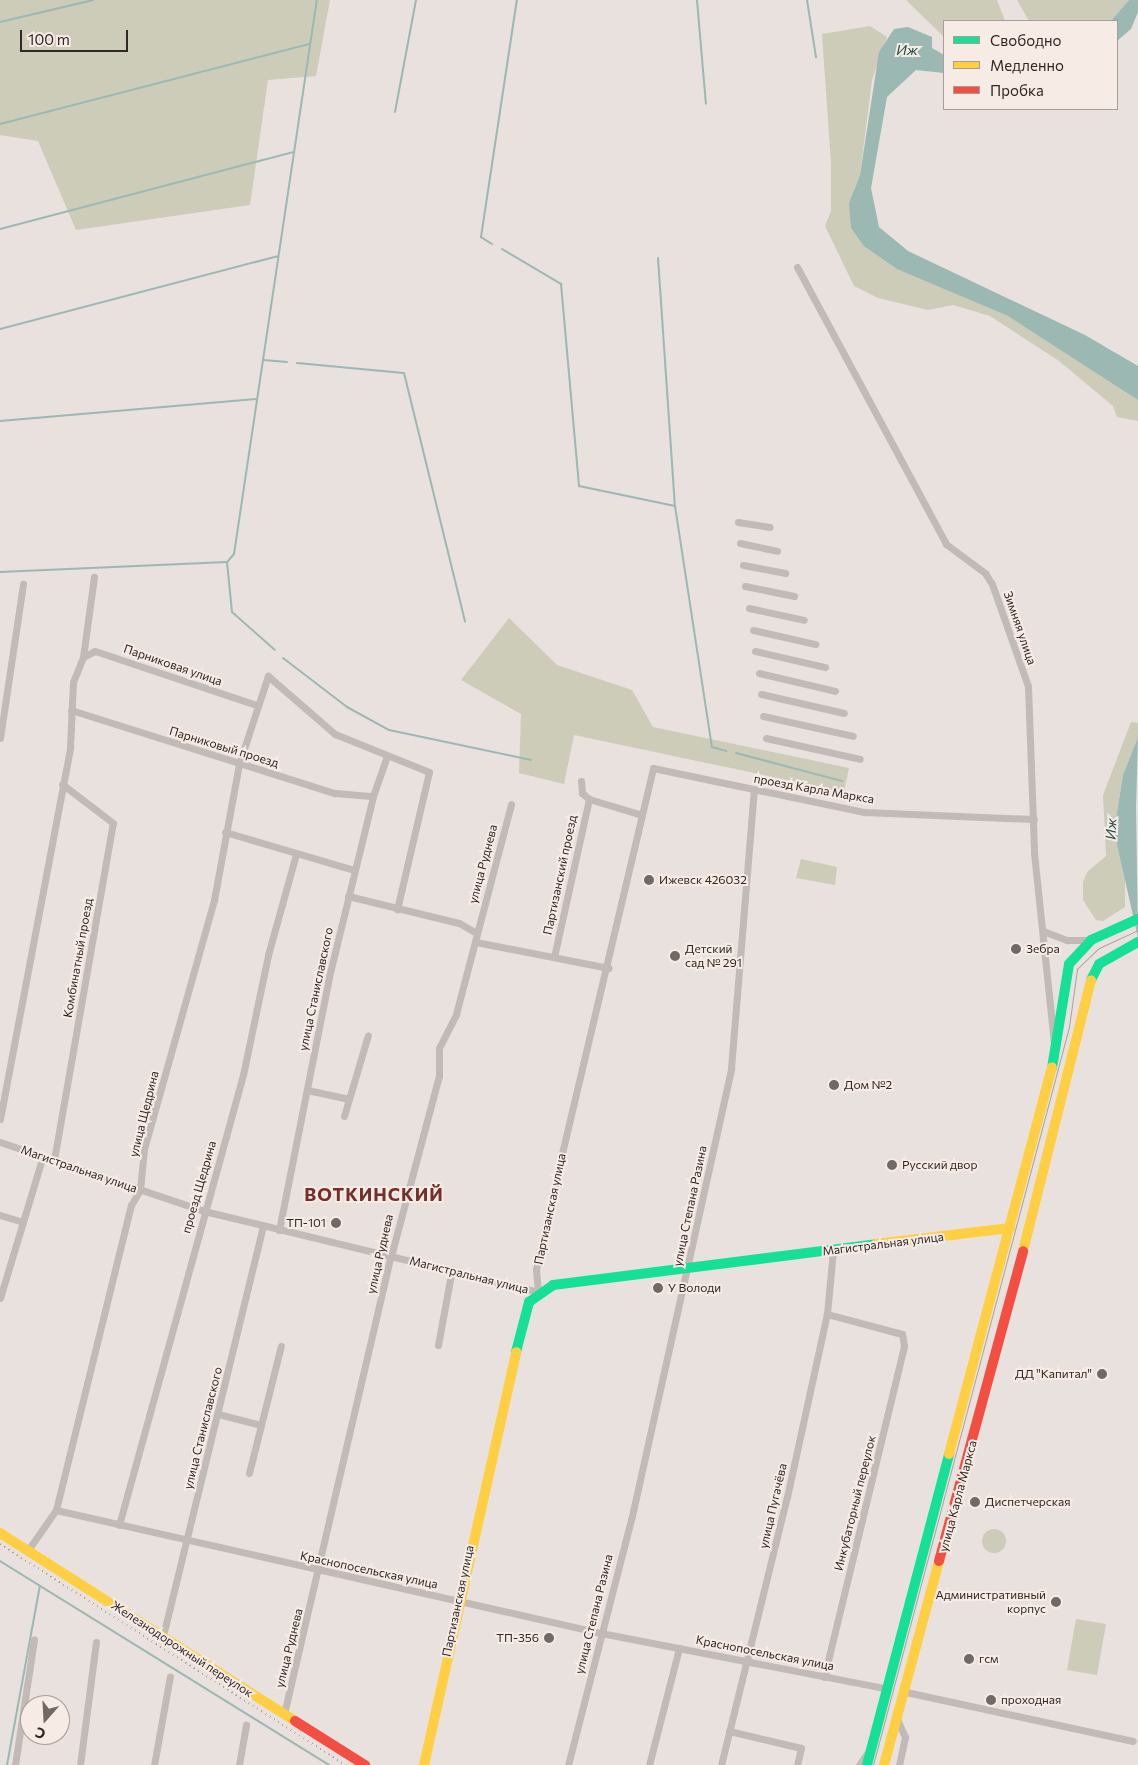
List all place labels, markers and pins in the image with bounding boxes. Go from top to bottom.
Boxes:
place label: Ижевск 426032 [659,873,747,887]
marker: Ижевск 426032 [643,874,655,886]
place label: Детский сад № 291 [685,942,742,970]
place label: Зебра [1026,942,1060,956]
marker: Зебра [1010,943,1022,955]
marker: Детский сад № 291 [669,950,681,962]
place label: Дом №2 [844,1078,892,1092]
marker: Дом №2 [828,1079,840,1091]
place label: Русский двор [902,1158,977,1172]
marker: Русский двор [886,1159,898,1171]
place label: ТП-101 [286,1216,326,1230]
marker: ТП-101 [330,1217,342,1229]
place label: У Володи [668,1281,721,1295]
marker: У Володи [652,1282,664,1294]
place label: ДД "Капитал" [1015,1367,1092,1381]
marker: ДД "Капитал" [1096,1368,1108,1380]
place label: Диспетчерская [985,1495,1071,1509]
marker: Диспетчерская [969,1496,981,1508]
place label: Административный корпус [935,1588,1046,1616]
marker: Административный корпус [1050,1596,1062,1608]
place label: ТП-356 [496,1631,539,1645]
marker: ТП-356 [543,1632,555,1644]
place label: гсм [979,1652,999,1666]
marker: гсм [963,1653,975,1665]
place label: проходная [1001,1693,1061,1707]
marker: проходная [985,1694,997,1706]

